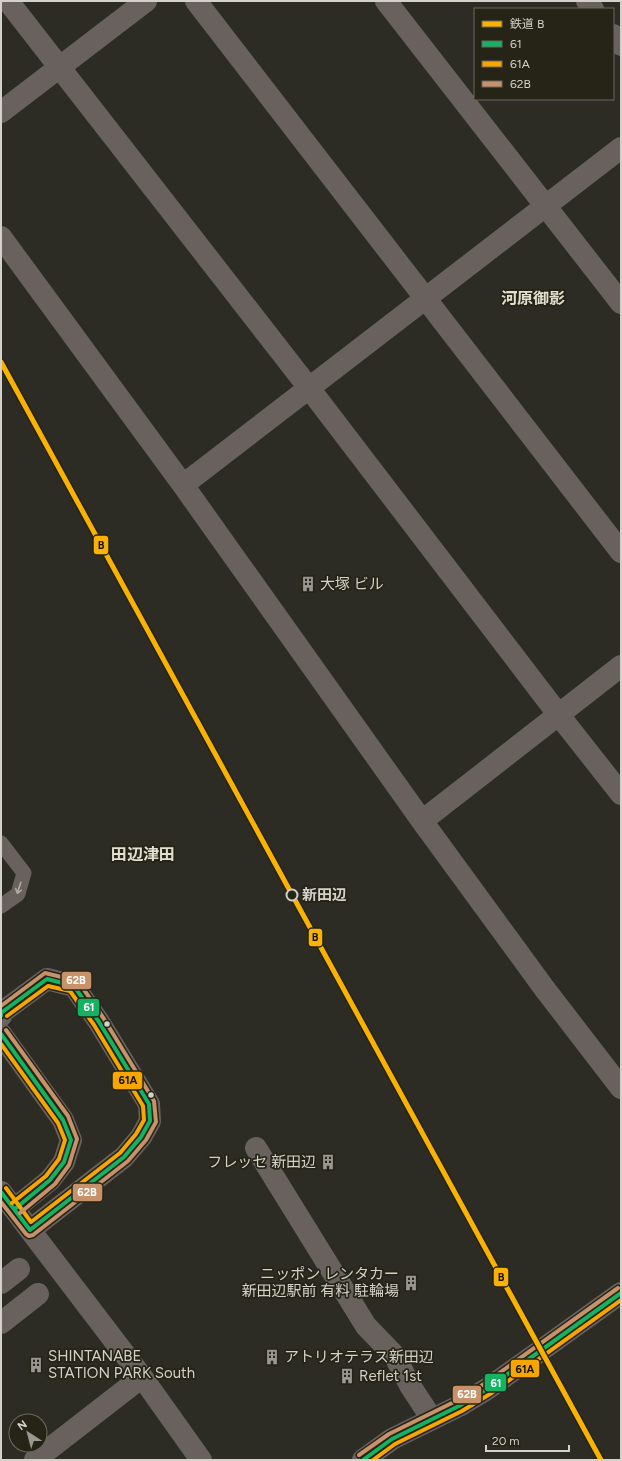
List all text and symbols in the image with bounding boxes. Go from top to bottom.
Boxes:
legend [474,8,614,100]
text: 鉄道 B [510,17,544,31]
text: 61 [510,37,522,51]
text: 61A [510,57,530,71]
text: 62B [510,77,531,91]
district label: 河原御影 [501,289,565,308]
line badge: B [93,535,109,555]
text: B [98,539,105,552]
building icon: 大塚 ビル [299,575,317,593]
place label: 大塚 ビル [320,575,384,593]
district label: 田辺津田 [111,845,175,864]
one-way arrow [15,882,22,895]
place label: 新田辺 [302,886,347,904]
marker: 新田辺 [285,888,299,902]
line badge: B [308,928,323,947]
text: B [312,931,319,944]
line badge: 62B [61,971,92,990]
text: 62B [66,974,86,987]
line badge: 61 [77,998,100,1017]
text: 61 [83,1001,95,1014]
unlabelled marker [102,1019,112,1029]
line badge: 61A [112,1071,143,1090]
text: 61A [119,1074,138,1087]
unlabelled marker [146,1090,156,1100]
place label: フレッセ 新田辺 [207,1153,316,1171]
building icon: フレッセ 新田辺 [319,1153,337,1171]
line badge: 62B [72,1183,103,1202]
text: 62B [77,1186,97,1199]
place label: ニッポン レンタカー 新田辺駅前 有料 駐輪場 [242,1265,399,1300]
line badge: B [493,1267,509,1287]
text: B [498,1271,505,1284]
building icon: ニッポン レンタカー 新田辺駅前 有料 駐輪場 [402,1274,420,1292]
place label: SHINTANABE STATION PARK South [48,1347,195,1382]
building icon: アトリオテラス新田辺 [263,1348,281,1366]
place label: アトリオテラス新田辺 [284,1348,434,1366]
building icon: SHINTANABE STATION PARK South [27,1356,45,1374]
line badge: 61A [510,1359,540,1378]
text: 61A [516,1363,535,1376]
building icon: Reflet 1st [338,1367,356,1385]
place label: Reflet 1st [359,1367,422,1385]
line badge: 61 [484,1373,507,1392]
text: 61 [490,1377,502,1390]
line badge: 62B [452,1385,482,1404]
text: 62B [457,1388,477,1401]
north arrow [8,1413,48,1453]
text: N [15,1418,30,1433]
scale bar [486,1427,569,1453]
text: 20 m [492,1434,520,1448]

